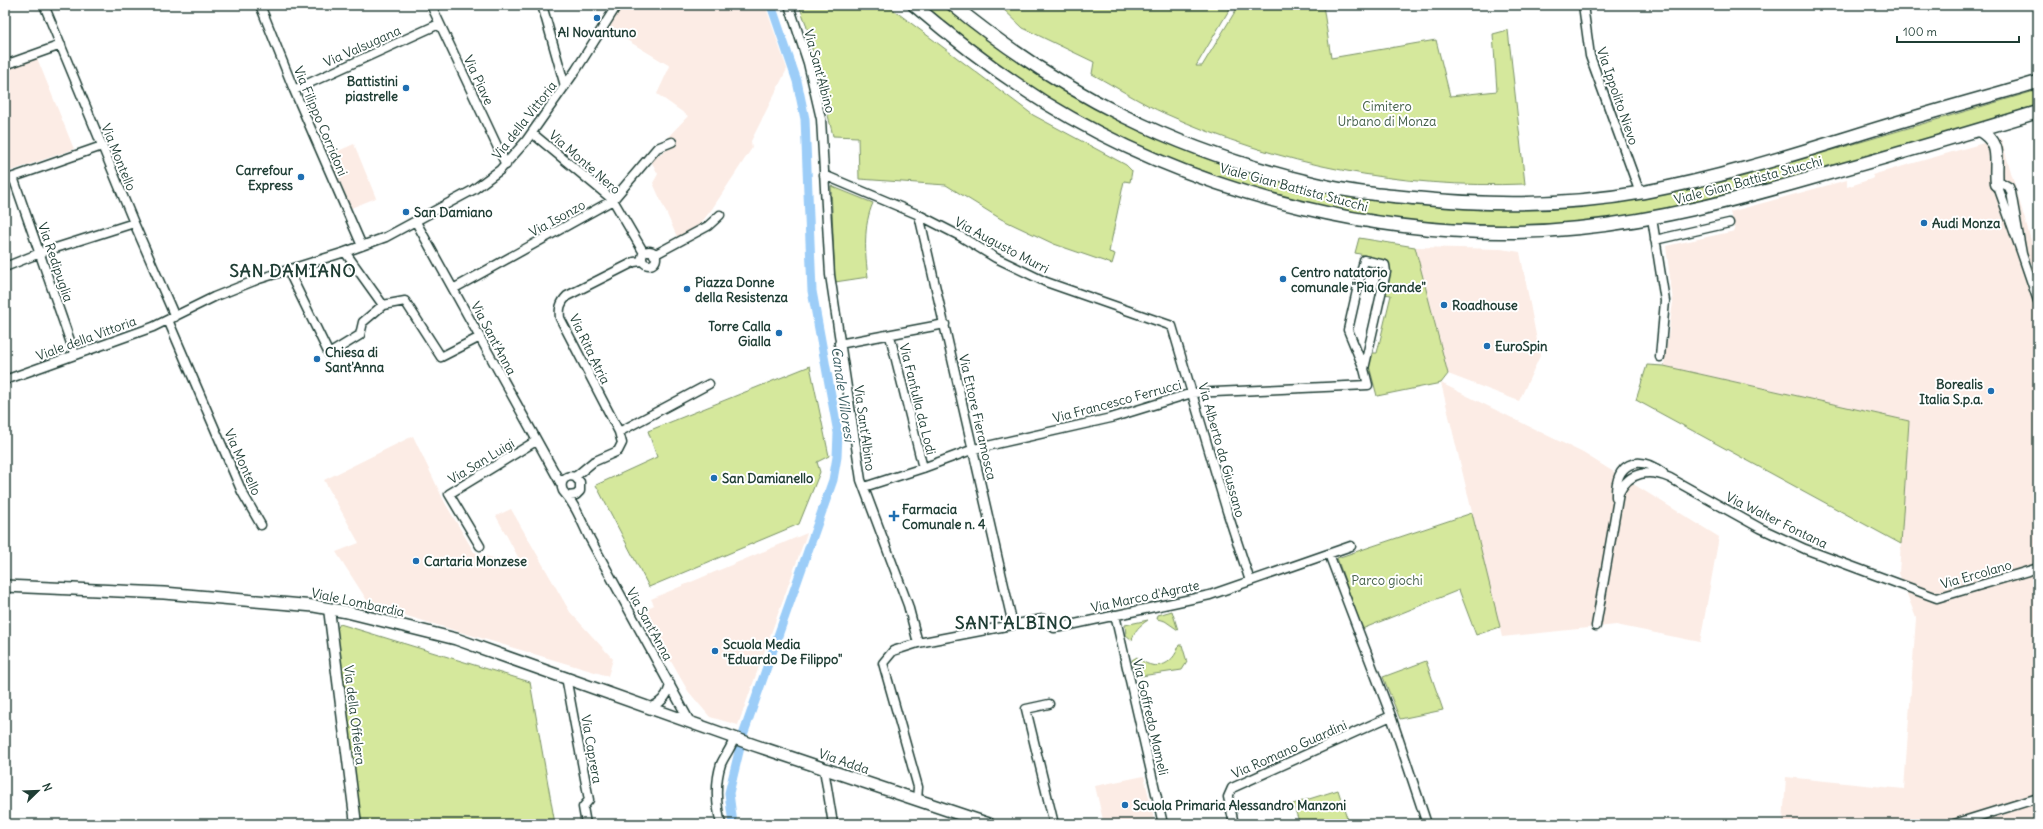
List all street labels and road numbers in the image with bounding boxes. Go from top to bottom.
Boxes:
street label: Via Valsugana [321,22,403,71]
street label: Via Sant'Albino [800,27,839,115]
street label: Via Ippolito Nievo [1593,45,1642,147]
street label: Via Piave [460,53,497,108]
street label: Via Filippo Corridoni [290,64,351,179]
street label: Via della Vittoria [488,78,560,163]
street label: Via Montello [97,121,140,193]
street label: Via Monte Nero [545,127,624,198]
street label: Viale Gian Battista Stucchi [1672,152,1824,208]
street label: Viale Gian Battista Stucchi [1218,160,1370,215]
street label: Via Isonzo [526,196,588,241]
street label: Via Augusto Murri [952,213,1052,278]
street label: Via Redipuglia [34,220,77,304]
street label: Via Sant'Anna [467,299,520,378]
street label: Via Rita Atria [565,311,614,387]
street label: Viale della Vittoria [34,312,138,364]
street label: Via Fanfulla da Lodi [895,342,940,457]
street label: Via Ettore Fieramosca [955,353,1000,482]
street label: Via Francesco Ferrucci [1051,376,1183,427]
street label: Via Alberto da Giussano [1194,381,1249,519]
street label: Via Sant'Albino [850,384,879,472]
street label: Via Montello [220,426,265,498]
street label: Via San Luigi [445,435,518,488]
street label: Via Walter Fontana [1723,488,1830,552]
street label: Via Ercolano [1939,556,2014,593]
street label: Via Marco d'Agrate [1089,577,1201,616]
street label: Viale Lombardia [310,584,406,621]
street label: Via Sant'Anna [623,585,677,664]
street label: Via Goffredo Mameli [1129,657,1172,777]
street label: Via della Offelera [340,664,369,766]
street label: Via Caprera [577,713,606,785]
street label: Via Romano Guardini [1229,716,1350,782]
street label: Via Adda [816,745,871,778]

